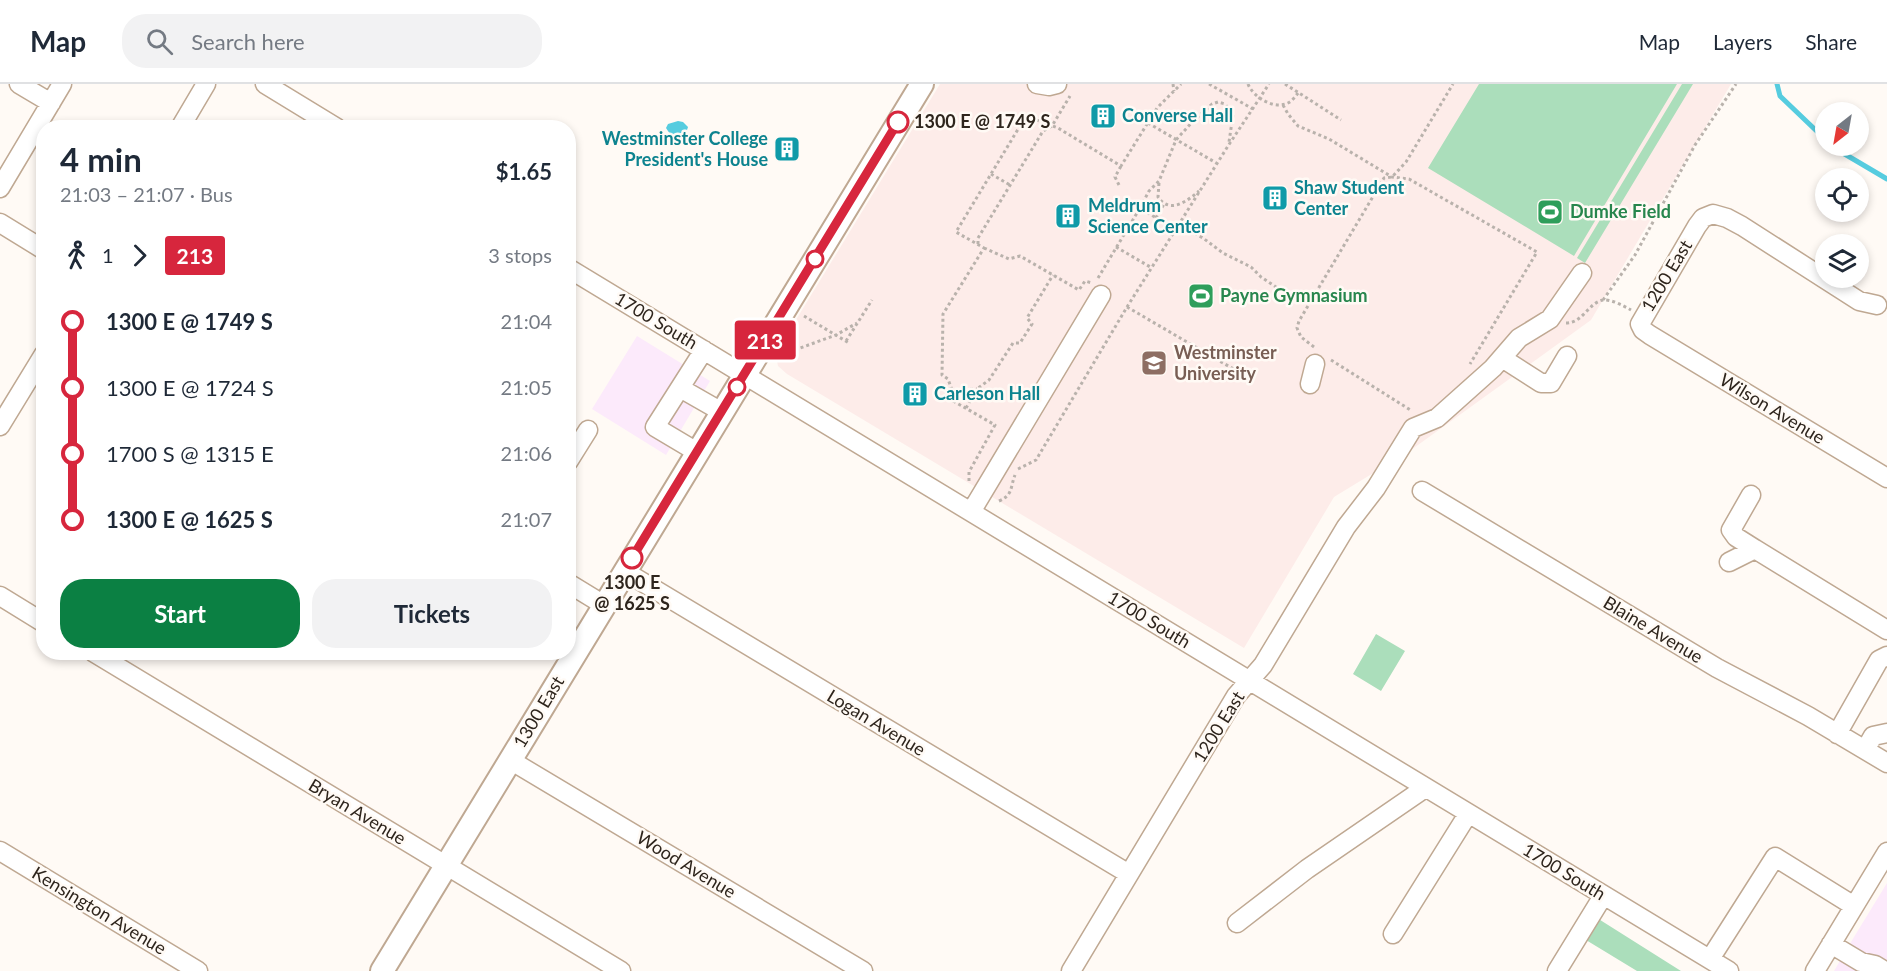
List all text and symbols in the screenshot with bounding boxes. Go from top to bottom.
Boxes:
search box [122,14,542,68]
text: Map [30,24,86,58]
icon: search [143,25,176,58]
text: Search here [191,28,305,55]
text: Map [1639,29,1680,54]
text: Layers [1713,29,1772,54]
text: Share [1805,29,1857,54]
building icon: Converse Hall [1088,101,1118,131]
north arrow [1815,102,1869,156]
map controls [1815,102,1869,288]
place label: Converse Hall [1122,104,1233,126]
place label: 1300 E @ 1749 S [914,110,1051,132]
marker: 1300 E @ 1749 S [887,111,909,133]
place label: Westminster College President's House [602,127,768,170]
building icon: Westminster College President's House [772,134,802,164]
text: 4 min [60,139,142,179]
text: $1.65 [496,158,552,185]
button: locate [1815,168,1869,222]
place label: Shaw Student Center [1294,176,1405,219]
text: 21:03 – 21:07 · Bus [60,182,233,206]
building icon: Shaw Student Center [1260,183,1290,213]
place label: Meldrum Science Center [1088,194,1208,237]
sports icon: Dumke Field [1535,197,1565,227]
place label: Dumke Field [1570,200,1671,222]
building icon: Meldrum Science Center [1053,201,1083,231]
button: layers [1815,234,1869,288]
street label: 1200 East [1636,235,1696,315]
icon: walk [60,239,93,272]
icon: forward [123,239,156,272]
text: 1 [102,243,114,267]
text: 213 [177,243,213,268]
text: 3 stops [488,243,552,267]
unlabelled marker [806,250,824,268]
sports icon: Payne Gymnasium [1186,281,1216,311]
place label: Payne Gymnasium [1220,284,1368,306]
street label: 1700 South [611,287,702,353]
text: 1300 E @ 1749 S [106,308,273,335]
text: 21:04 [501,309,552,333]
line badge: 213 [730,320,800,360]
text: 213 [747,328,783,353]
place label: Westminster University [1174,341,1277,384]
school or university icon: Westminster University [1139,348,1169,378]
street label: Wilson Avenue [1716,368,1829,448]
text: 1300 E @ 1724 S [106,374,274,401]
text: 21:05 [501,375,552,399]
unlabelled marker [728,378,746,396]
building icon: Carleson Hall [900,379,930,409]
place label: Carleson Hall [934,382,1040,404]
text: 1700 S @ 1315 E [106,440,274,467]
text: 21:06 [501,441,552,465]
text: 1300 E @ 1625 S [106,506,273,533]
text: 21:07 [501,507,552,531]
marker: 1300 E @ 1625 S [621,547,643,569]
place label: 1300 E @ 1625 S [594,571,670,614]
button: Start [60,579,300,648]
button: Tickets [312,579,552,648]
street label: 1700 South [1104,586,1195,652]
street label: Blaine Avenue [1600,591,1707,667]
street label: 1300 East [508,671,568,751]
street label: Logan Avenue [823,684,930,760]
street label: 1200 East [1188,686,1249,766]
street label: Bryan Avenue [305,773,410,849]
street label: Wood Avenue [633,826,740,902]
street label: 1700 South [1519,838,1610,904]
street label: Kensington Avenue [28,861,171,959]

